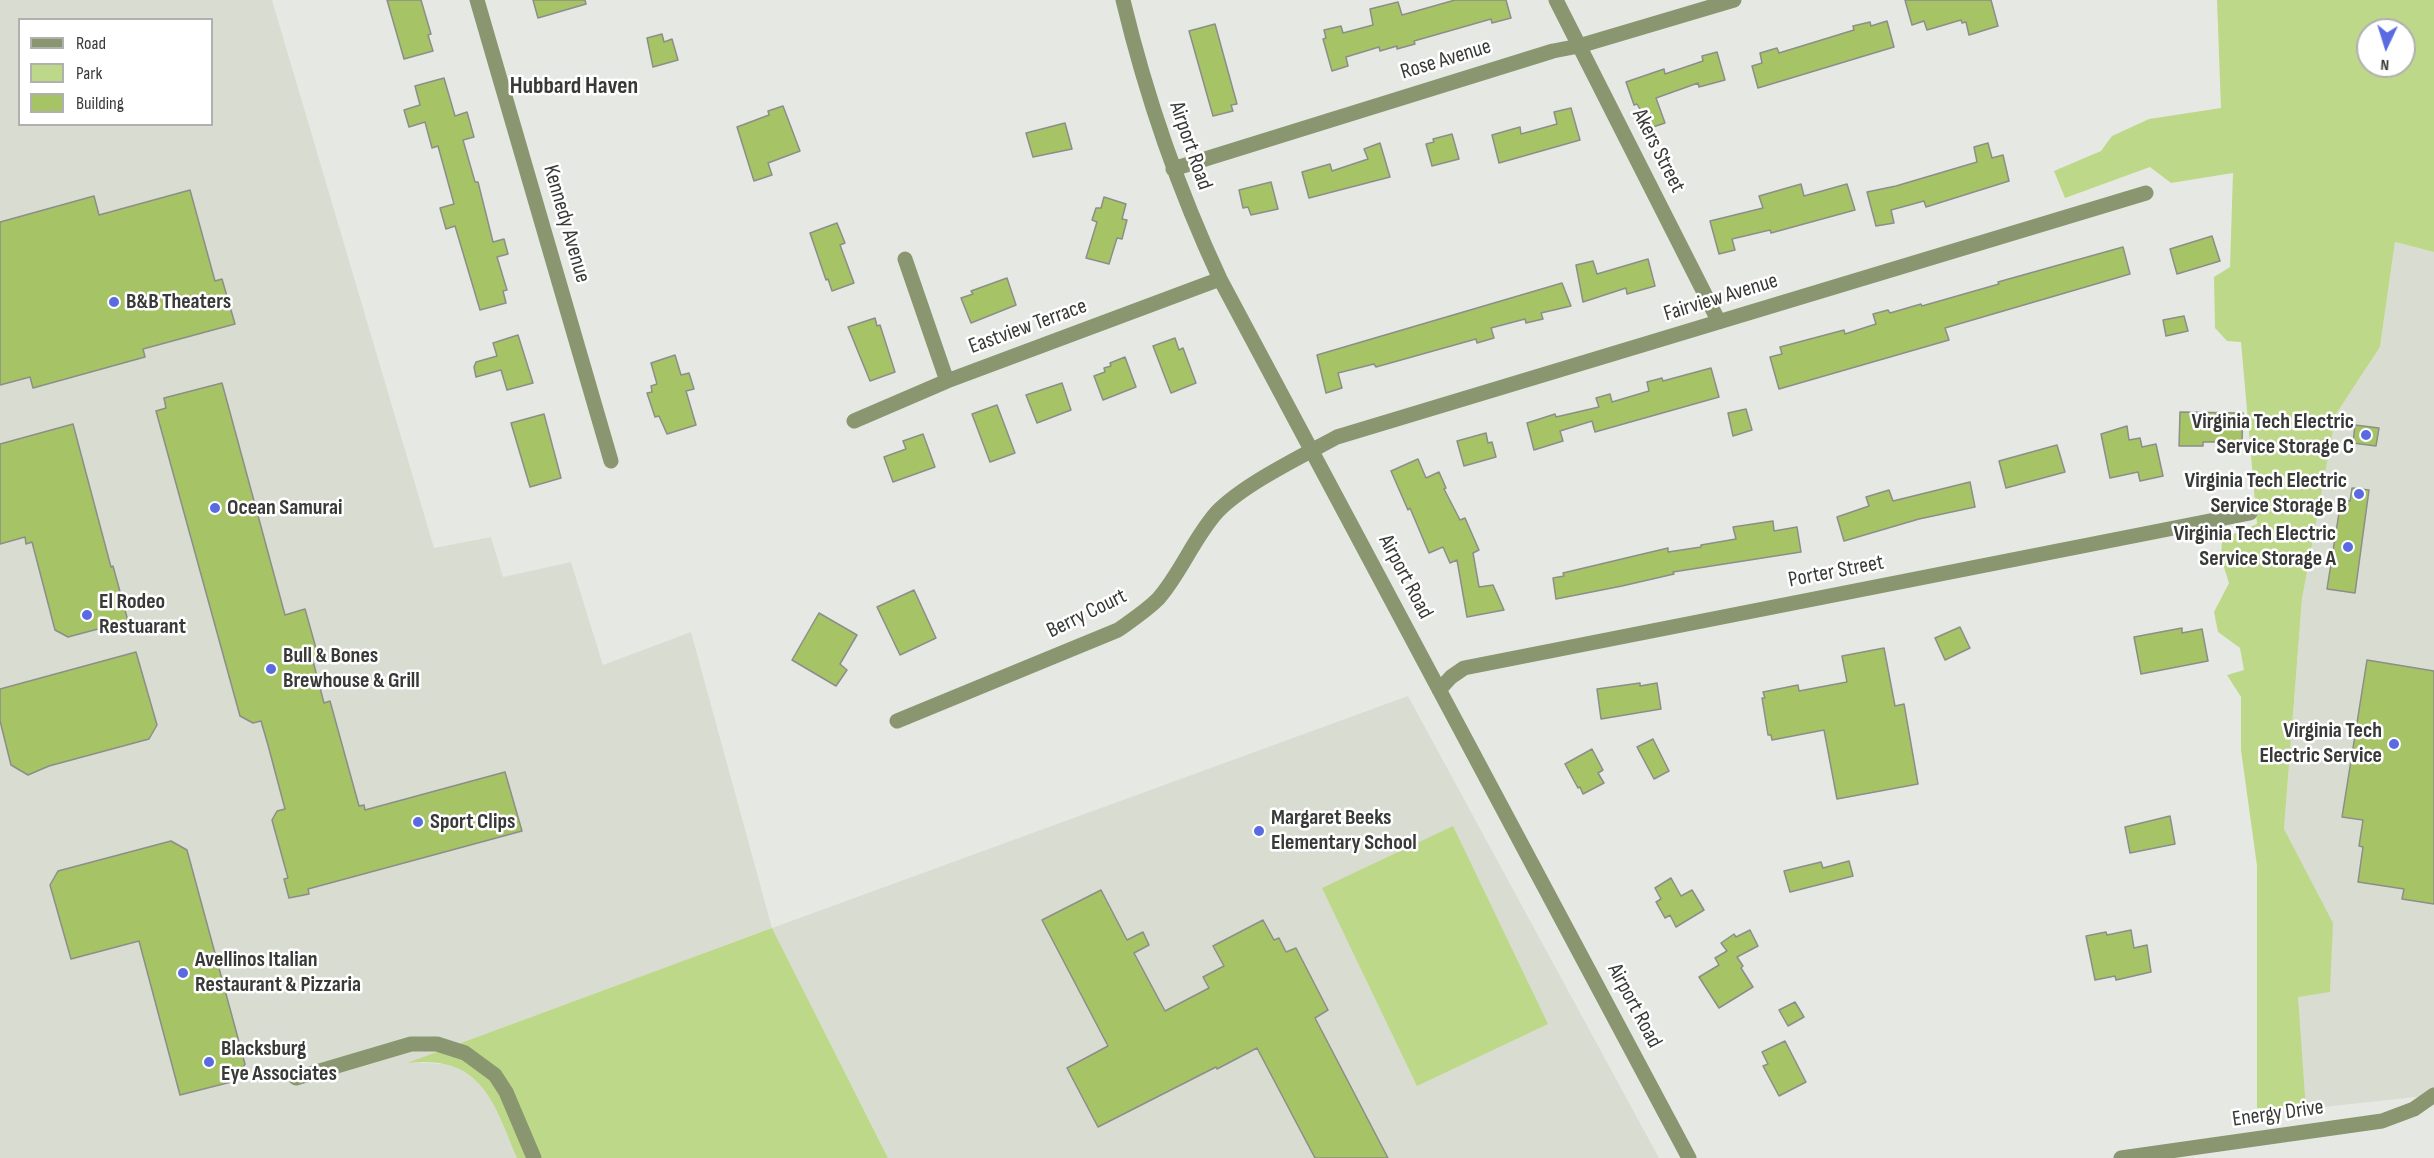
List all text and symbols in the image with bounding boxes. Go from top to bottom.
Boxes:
legend [18,18,213,126]
north arrow [2356,18,2416,78]
text: Road [76,33,106,54]
street label: Rose Avenue [1398,34,1494,86]
text: N [2380,55,2390,74]
text: Park [76,63,102,84]
district label: Hubbard Haven [510,73,638,101]
text: Building [76,93,124,114]
street label: Airport Road [1163,98,1217,194]
street label: Akers Street [1626,105,1690,197]
street label: Kennedy Avenue [537,162,595,286]
street label: Fairview Avenue [1661,268,1781,328]
place label: B&B Theaters [126,289,231,315]
street label: Eastview Terrace [965,293,1091,361]
marker: B&B Theaters [107,295,121,309]
place label: Virginia Tech Electric Service Storage C [2191,409,2354,460]
marker: Virginia Tech Electric Service Storage C [2359,428,2373,442]
place label: Virginia Tech Electric Service Storage B [2184,468,2347,520]
marker: Virginia Tech Electric Service Storage B [2352,487,2366,501]
place label: Ocean Samurai [227,495,342,521]
marker: Ocean Samurai [208,501,222,515]
place label: Virginia Tech Electric Service Storage A [2173,521,2336,572]
street label: Airport Road [1372,530,1438,624]
marker: Virginia Tech Electric Service Storage A [2341,540,2355,554]
street label: Porter Street [1786,550,1886,594]
street label: Berry Court [1043,583,1131,645]
place label: El Rodeo Restuarant [99,589,186,640]
marker: El Rodeo Restuarant [80,608,94,622]
place label: Bull & Bones Brewhouse & Grill [283,643,420,694]
marker: Bull & Bones Brewhouse & Grill [264,662,278,676]
place label: Virginia Tech Electric Service [2260,718,2382,770]
marker: Virginia Tech Electric Service [2387,737,2401,751]
place label: Margaret Beeks Elementary School [1271,805,1417,856]
place label: Sport Clips [430,809,515,835]
marker: Sport Clips [411,815,425,829]
marker: Margaret Beeks Elementary School [1252,824,1266,838]
place label: Avellinos Italian Restaurant & Pizzaria [195,947,361,998]
street label: Airport Road [1601,959,1667,1053]
marker: Avellinos Italian Restaurant & Pizzaria [176,966,190,980]
place label: Blacksburg Eye Associates [221,1036,337,1088]
marker: Blacksburg Eye Associates [202,1055,216,1069]
street label: Energy Drive [2231,1095,2325,1133]

